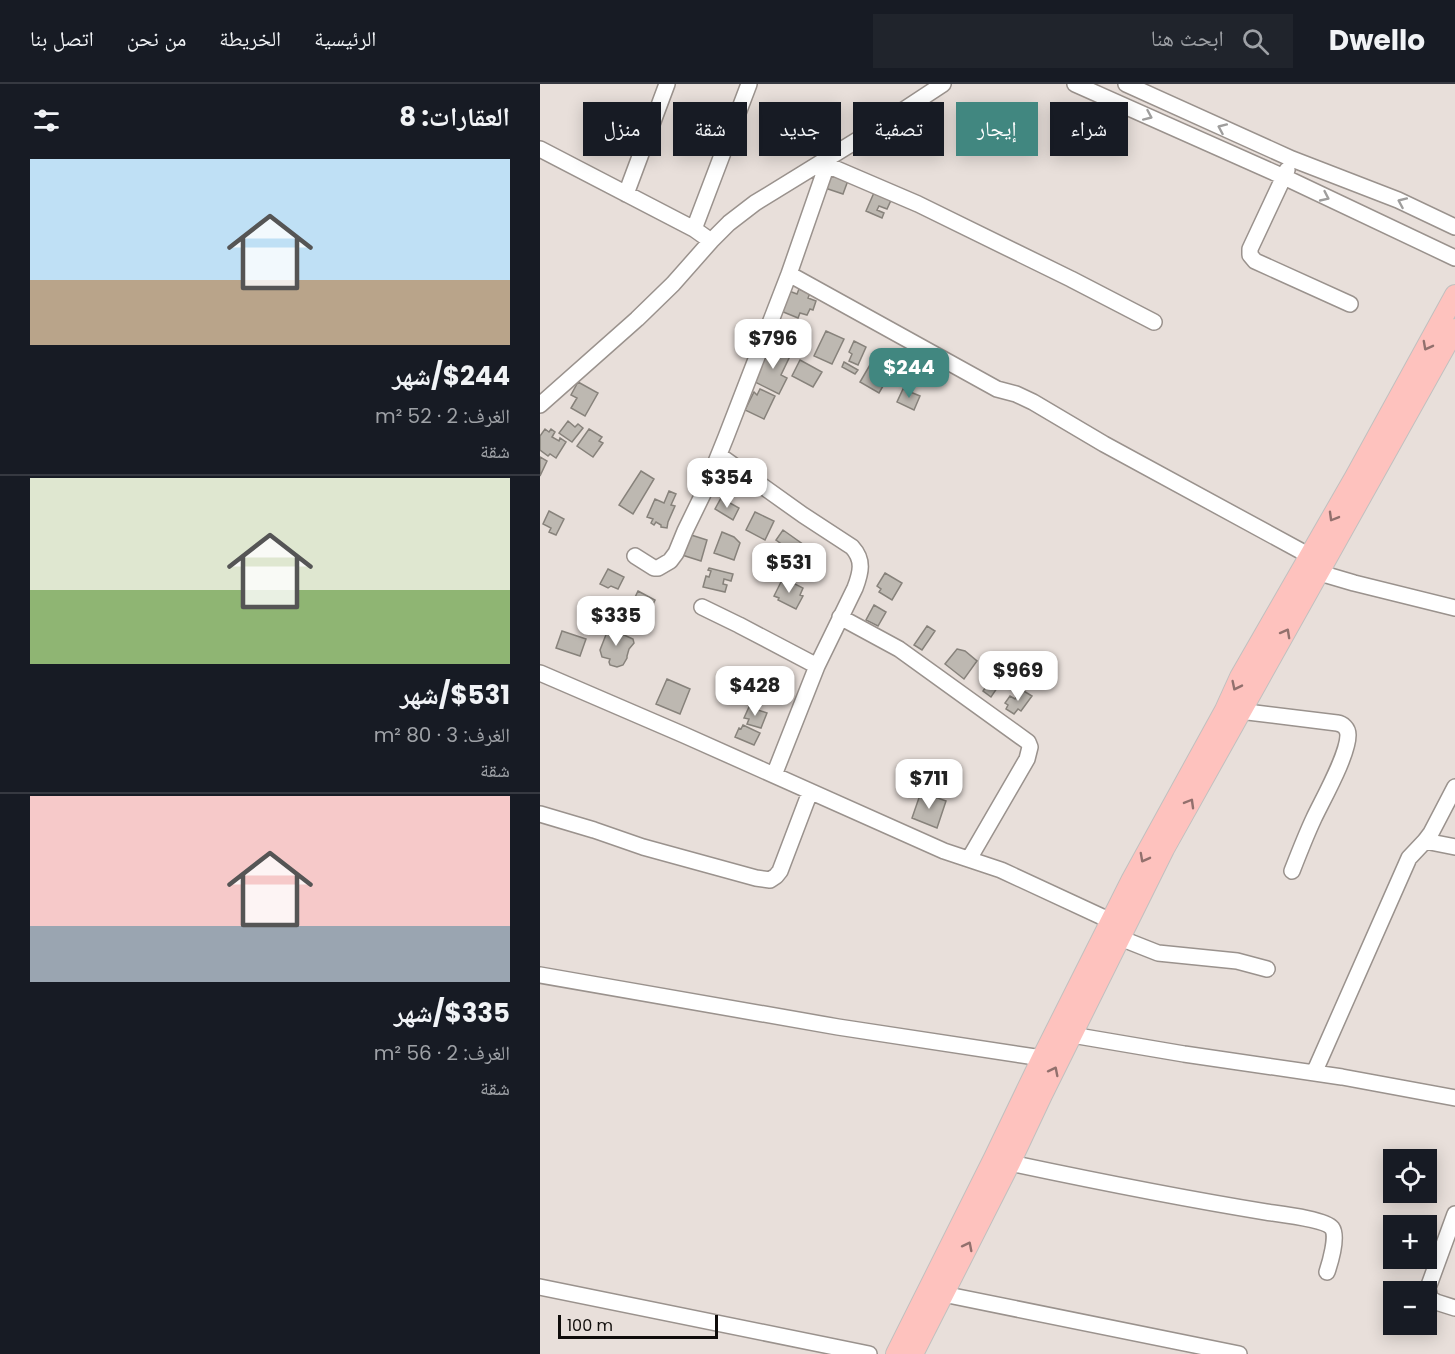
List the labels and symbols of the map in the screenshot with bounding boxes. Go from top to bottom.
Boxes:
one-way arrow [1141,109,1152,121]
one-way arrow [1218,123,1229,135]
one-way arrow [1319,189,1330,201]
one-way arrow [1398,198,1409,210]
pin: $796 [737,319,809,370]
one-way arrow [1423,340,1434,350]
pin: $244 [873,348,945,399]
pin: $354 [691,458,763,509]
one-way arrow [1329,511,1340,521]
pin: $531 [753,543,825,594]
pin: $335 [580,596,652,647]
one-way arrow [1279,629,1290,640]
pin: $969 [982,651,1054,702]
pin: $428 [719,666,791,717]
one-way arrow [1232,680,1244,691]
pin: $711 [893,759,965,810]
one-way arrow [1183,799,1195,810]
one-way arrow [1140,851,1151,862]
one-way arrow [1047,1066,1058,1077]
one-way arrow [961,1241,972,1252]
scale bar [558,1312,718,1340]

